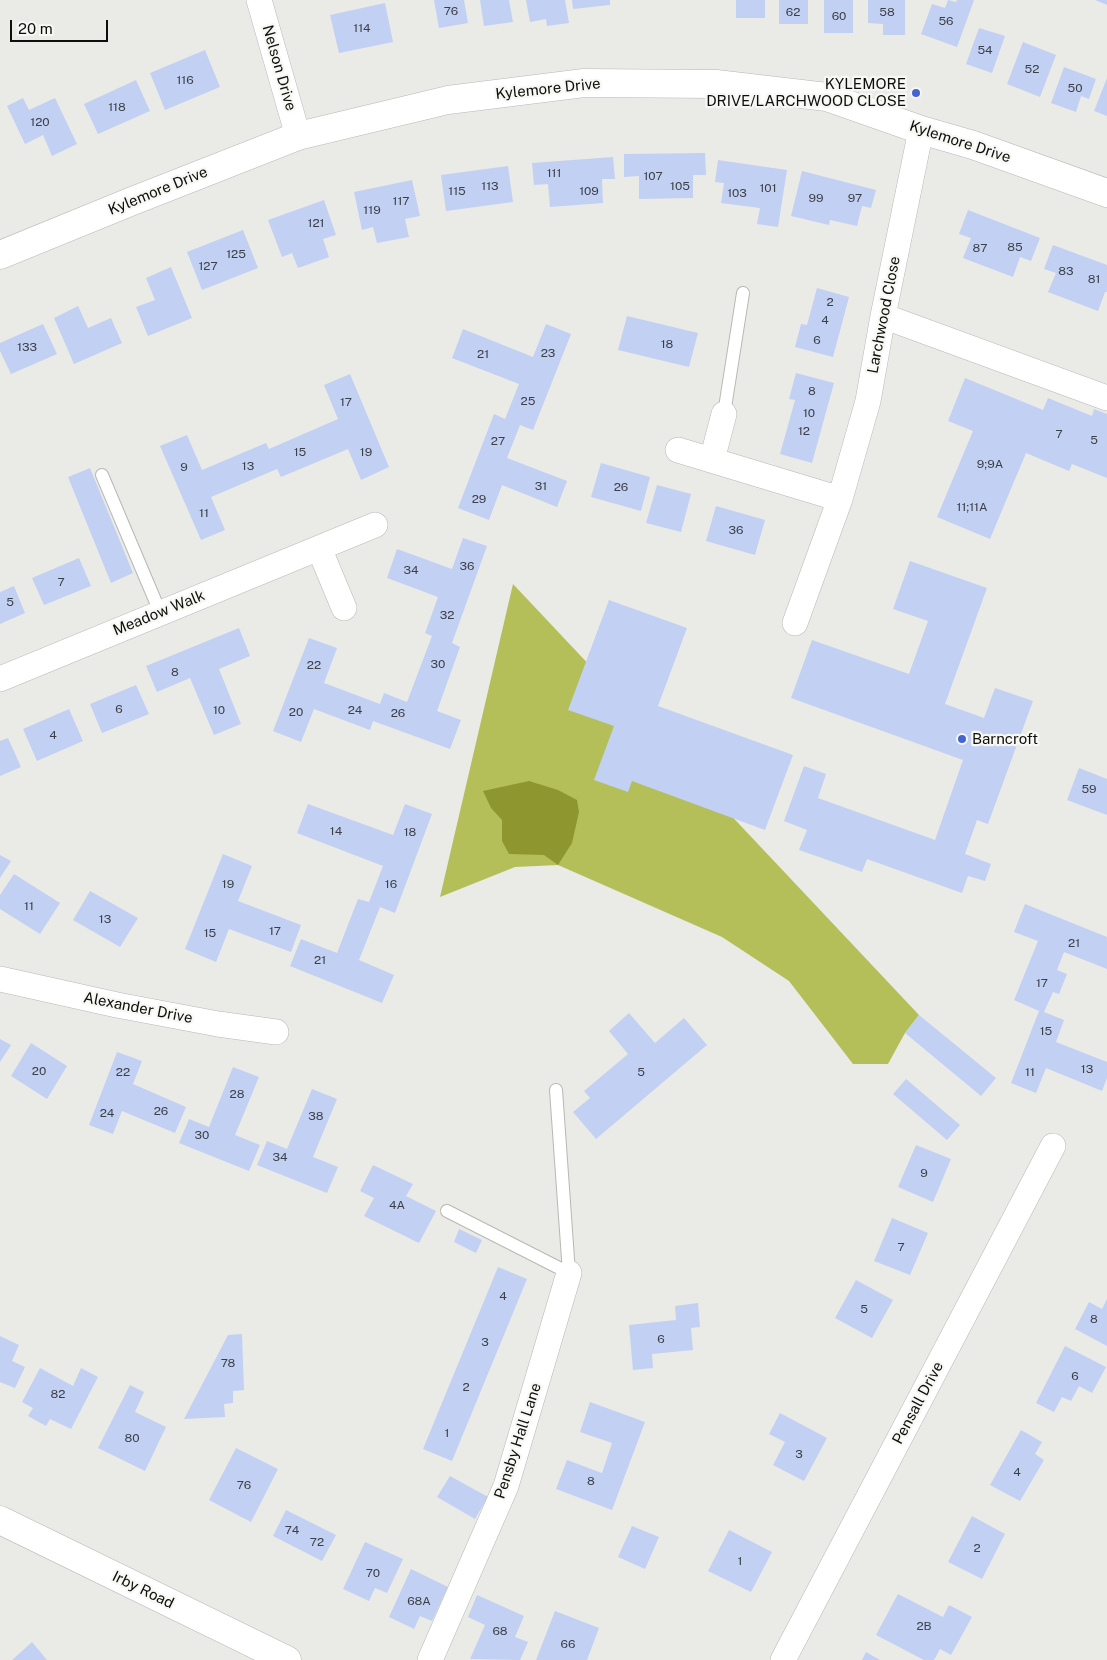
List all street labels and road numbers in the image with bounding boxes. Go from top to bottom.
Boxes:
street label: Nelson Drive [258,23,300,113]
street label: Kylemore Drive [495,75,601,103]
street label: Kylemore Drive [907,117,1013,167]
street label: Kylemore Drive [106,163,210,219]
street label: Larchwood Close [864,255,904,375]
street label: Meadow Walk [110,586,208,640]
street label: Alexander Drive [82,989,194,1027]
street label: Pensall Drive [889,1359,947,1447]
street label: Pensby Hall Lane [491,1381,545,1501]
street label: Irby Road [109,1567,177,1613]

